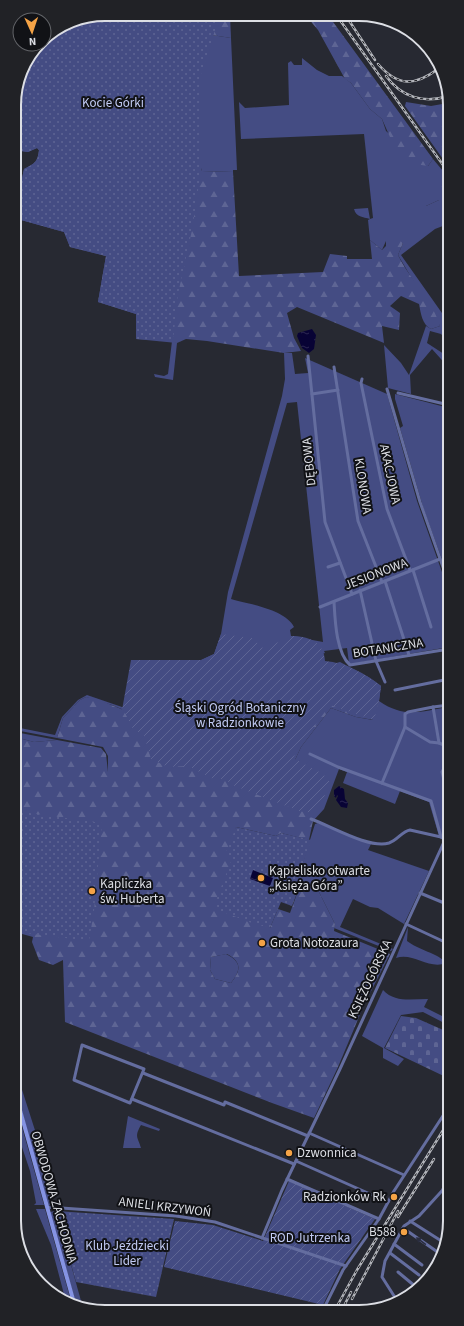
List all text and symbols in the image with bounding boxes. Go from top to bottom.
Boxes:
north arrow [12,12,52,52]
text: N [28,34,37,49]
park label: Kocie Górki [82,94,144,112]
street label: DĘBOWA [297,436,320,487]
street label: AKACJOWA [375,442,405,506]
street label: KLONOWA [350,457,376,516]
street label: JESIONOWA [342,553,411,594]
street label: BOTANICZNA [351,633,425,662]
park label: Śląski Ogród Botaniczny w Radzionkowie [175,699,306,732]
place label: Kąpielisko otwarte „Księża Góra” [269,862,370,895]
marker: Kąpielisko otwarte „Księża Góra” [256,873,266,883]
place label: Kapliczka św. Huberta [100,875,164,908]
marker: Kapliczka św. Huberta [87,886,97,896]
place label: Grota Notozaura [270,934,359,952]
street label: KSIĘŻOGÓRSKA [344,936,397,1021]
marker: Grota Notozaura [257,938,267,948]
street label: OBWODOWA ZACHODNIA [27,1129,82,1266]
place label: Dzwonnica [297,1144,357,1162]
marker: Dzwonnica [284,1148,294,1158]
place label: Radzionków Rk [303,1188,387,1206]
street label: ANIELI KRZYWOŃ [118,1192,212,1222]
marker: Radzionków Rk [389,1192,399,1202]
place label: B588 [369,1223,396,1241]
marker: B588 [399,1227,409,1237]
park label: ROD Jutrzenka [270,1229,350,1247]
park label: Klub Jeździecki Lider [85,1237,169,1270]
one-way arrow [415,1237,426,1245]

